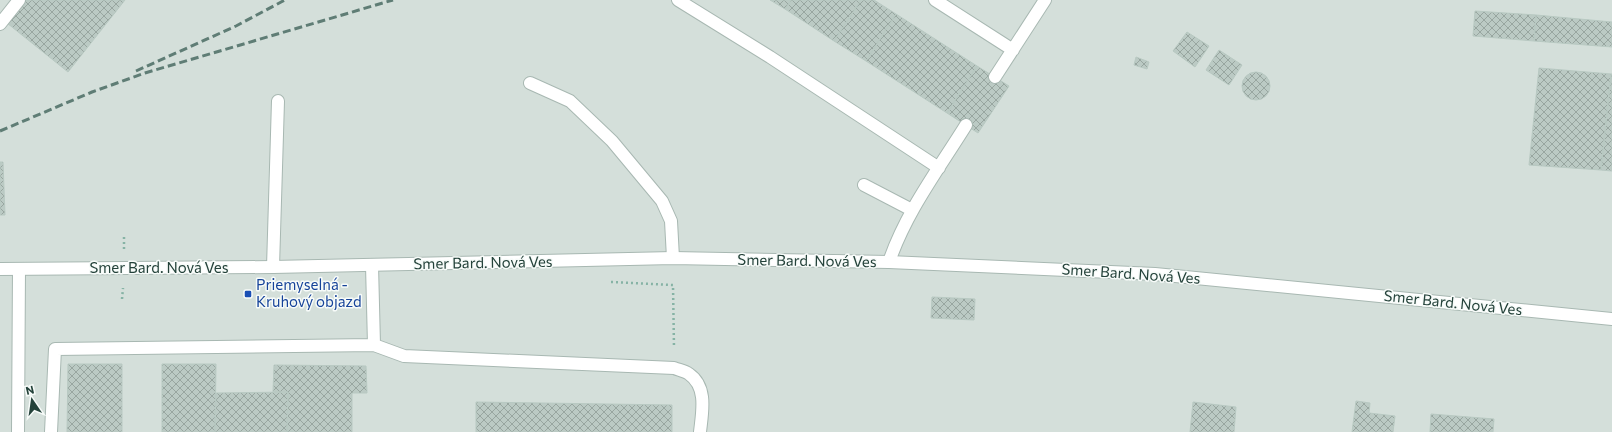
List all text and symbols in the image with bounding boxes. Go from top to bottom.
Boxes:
street label: Smer Bard. Nová Ves [737,250,877,270]
street label: Smer Bard. Nová Ves [413,252,553,272]
street label: Smer Bard. Nová Ves [89,258,229,276]
street label: Smer Bard. Nová Ves [1061,259,1201,287]
place label: Priemyselná - Kruhový objazd [256,275,362,310]
street label: Smer Bard. Nová Ves [1383,286,1523,318]
marker: Priemyselná - Kruhový objazd [243,289,253,299]
north arrow [12,380,52,420]
text: N [24,383,35,397]

